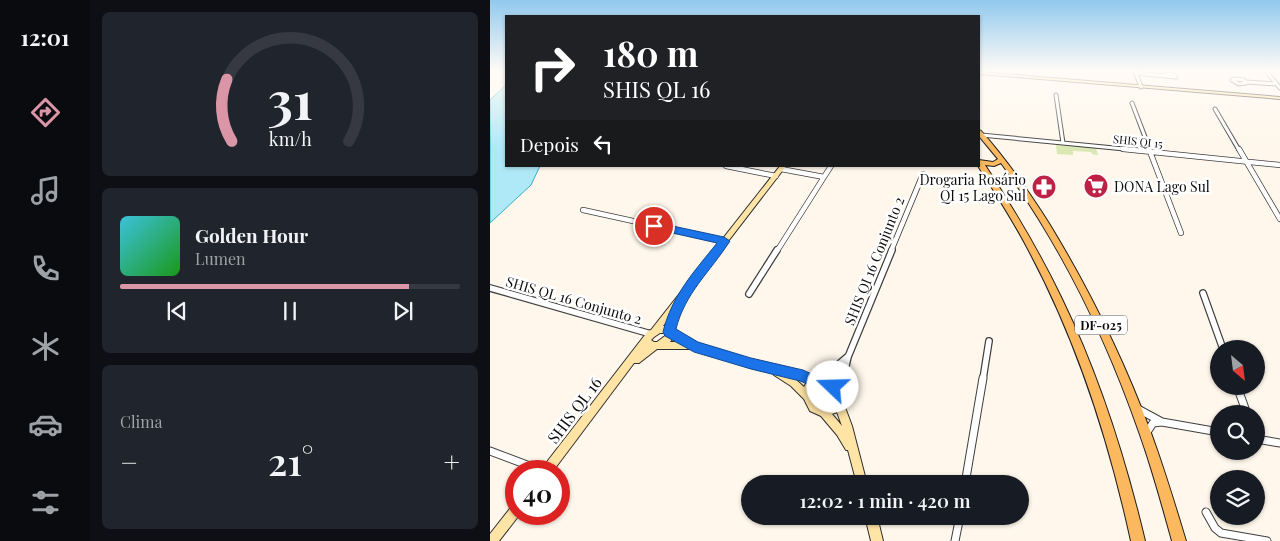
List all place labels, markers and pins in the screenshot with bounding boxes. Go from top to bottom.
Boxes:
place label: Drogaria Rosário QI 15 Lago Sul [919,170,1026,205]
supermarket icon: DONA Lago Sul [1083,173,1109,199]
pharmacy icon: Drogaria Rosário QI 15 Lago Sul [1031,174,1057,200]
place label: DONA Lago Sul [1114,177,1210,196]
pin [633,205,675,247]

